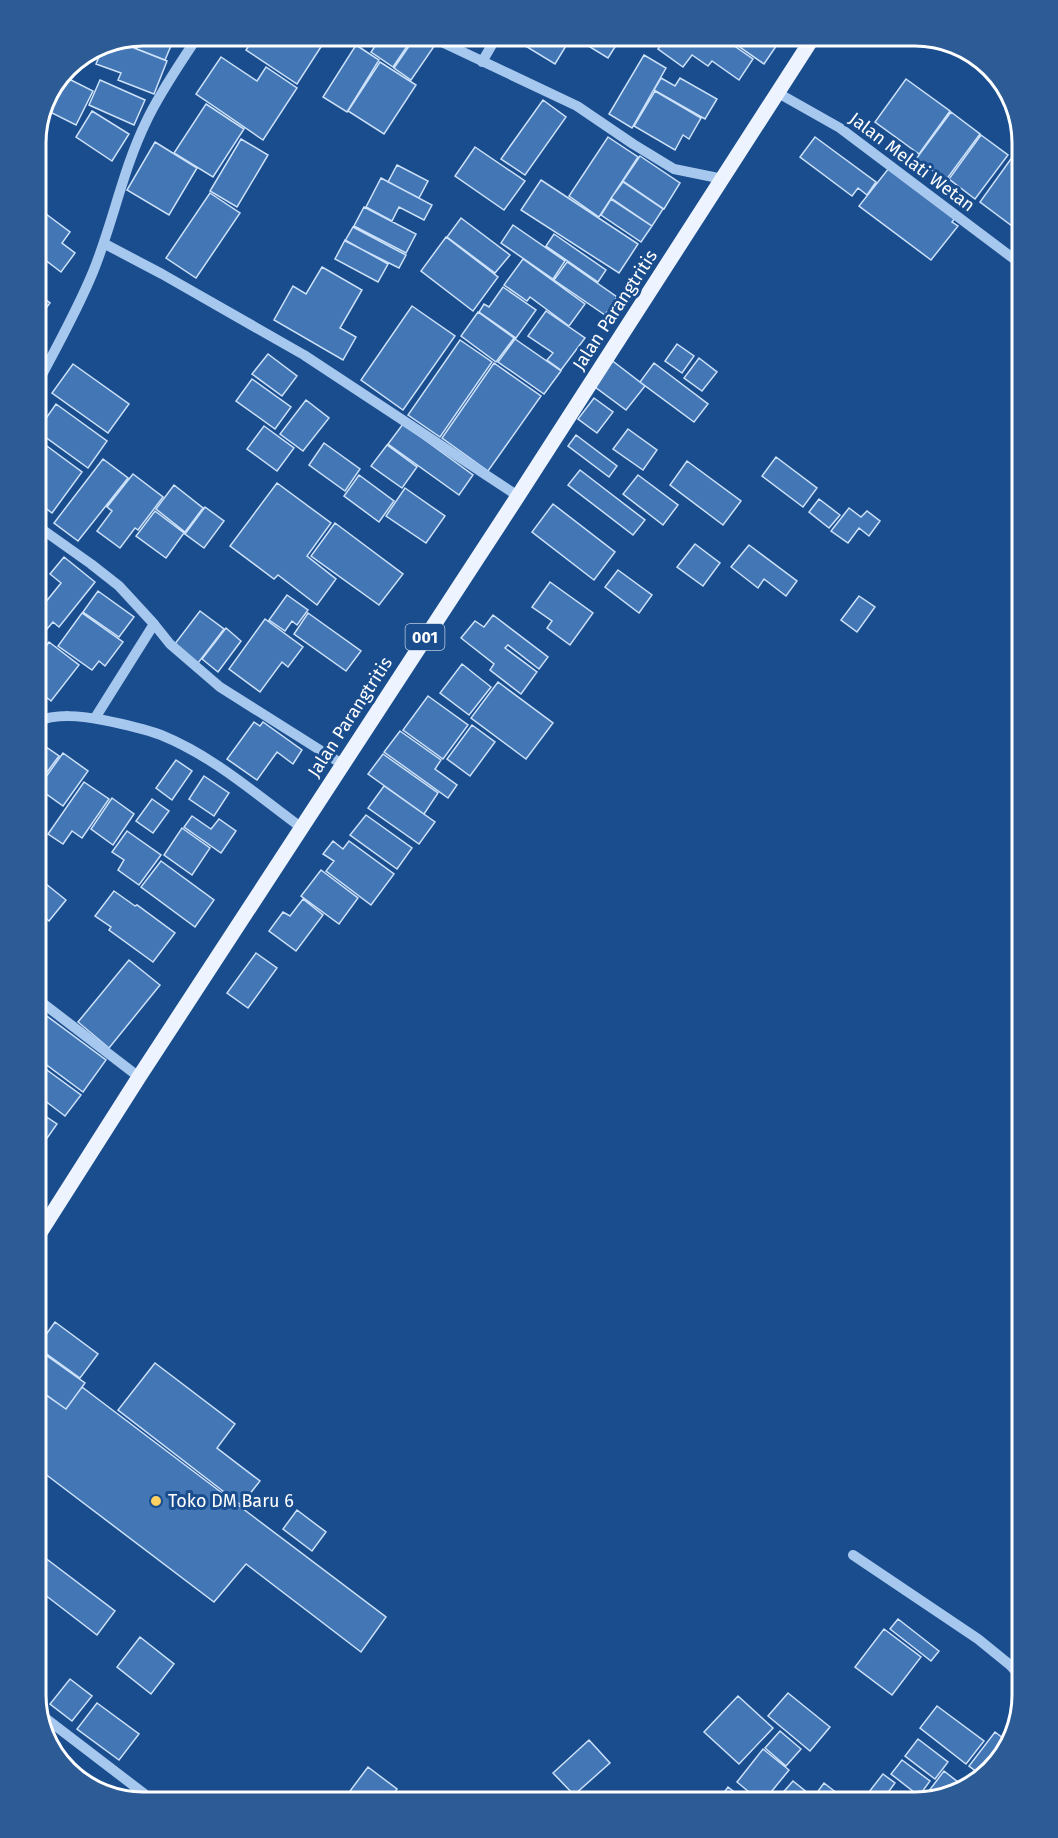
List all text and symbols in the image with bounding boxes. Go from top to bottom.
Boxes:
street label: Jalan Melati Wetan [845,108,979,216]
street label: Jalan Parangtritis [568,246,662,374]
road number: 001 [406,624,444,650]
street label: Jalan Parangtritis [303,653,397,781]
place label: Toko DM Baru 6 [168,1490,294,1512]
marker: Toko DM Baru 6 [149,1494,163,1508]

